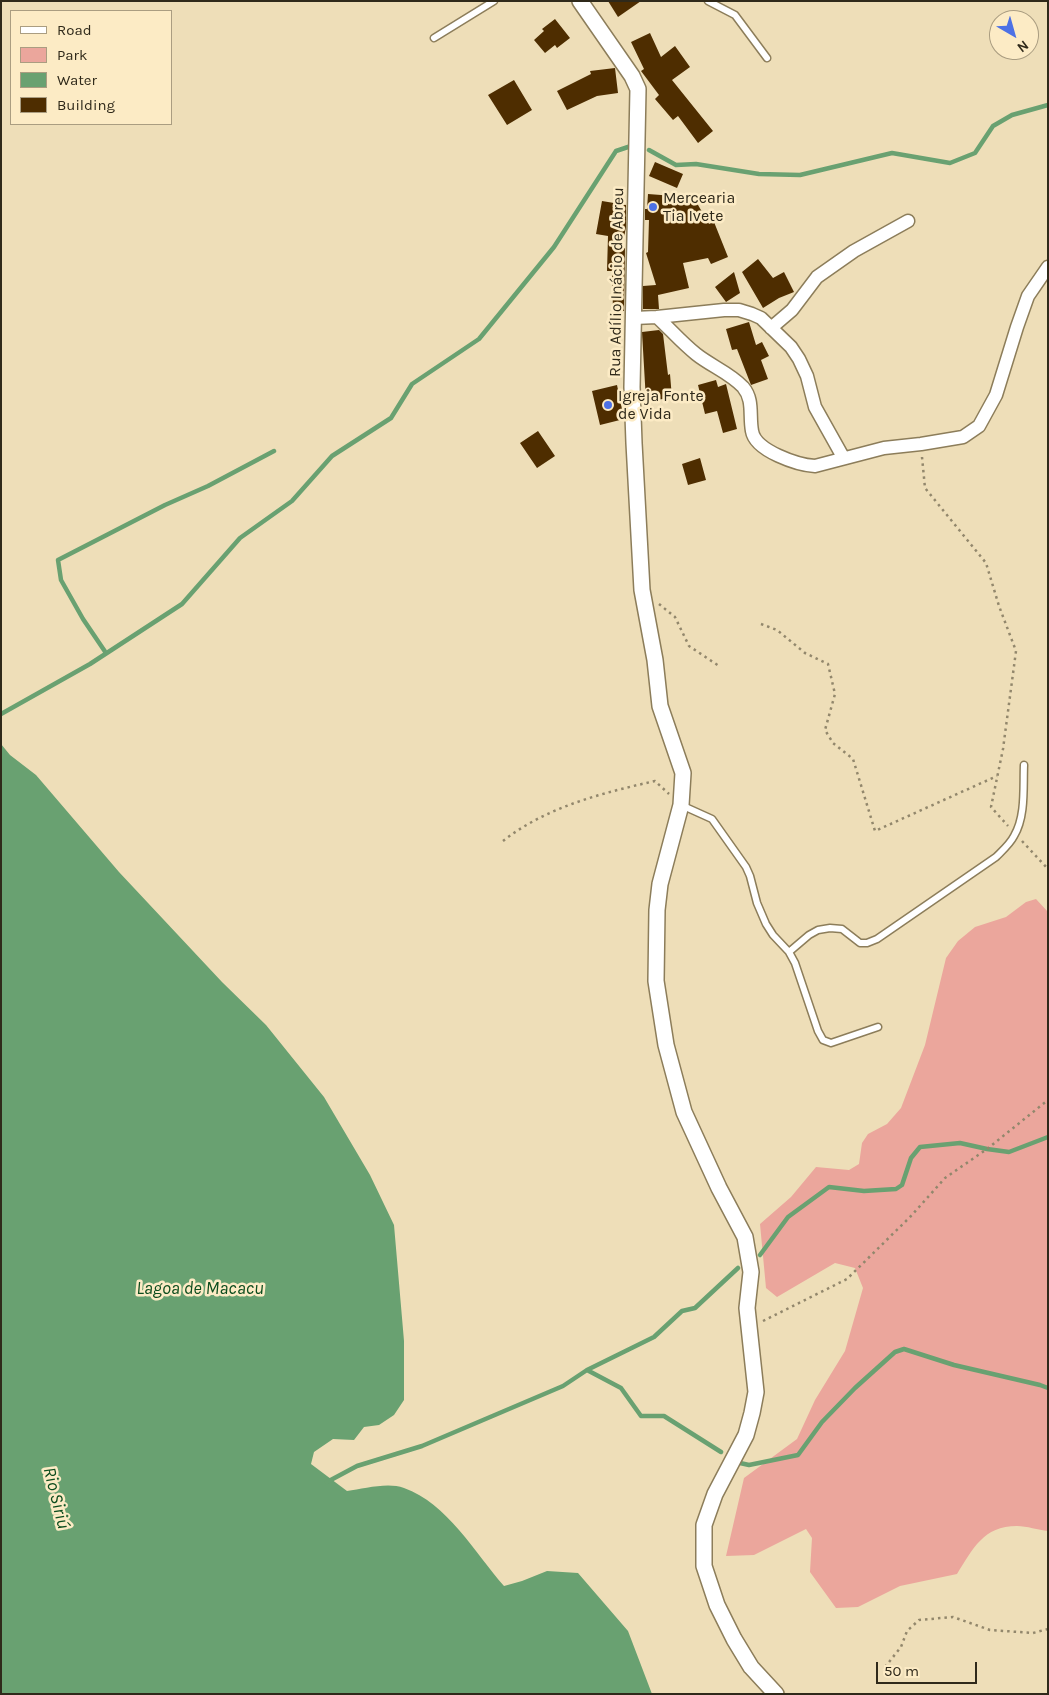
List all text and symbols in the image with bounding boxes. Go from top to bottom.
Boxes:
legend [10,10,172,125]
north arrow [989,10,1039,60]
text: Road [57,21,92,39]
text: N [1014,37,1032,56]
text: Park [57,46,87,64]
text: Water [57,71,97,89]
text: Building [57,96,115,114]
street label: Rua Adílio Inácio de Abreu [606,187,628,377]
place label: Mercearia Tia Ivete [663,188,735,226]
marker: Mercearia Tia Ivete [647,201,659,213]
place label: Igreja Fonte de Vida [618,386,704,424]
marker: Igreja Fonte de Vida [602,399,614,411]
water label: Lagoa de Macacu [136,1278,264,1300]
water label: Rio Siriú [38,1465,74,1531]
scale bar [879,1652,980,1684]
text: 50 m [884,1662,919,1680]

